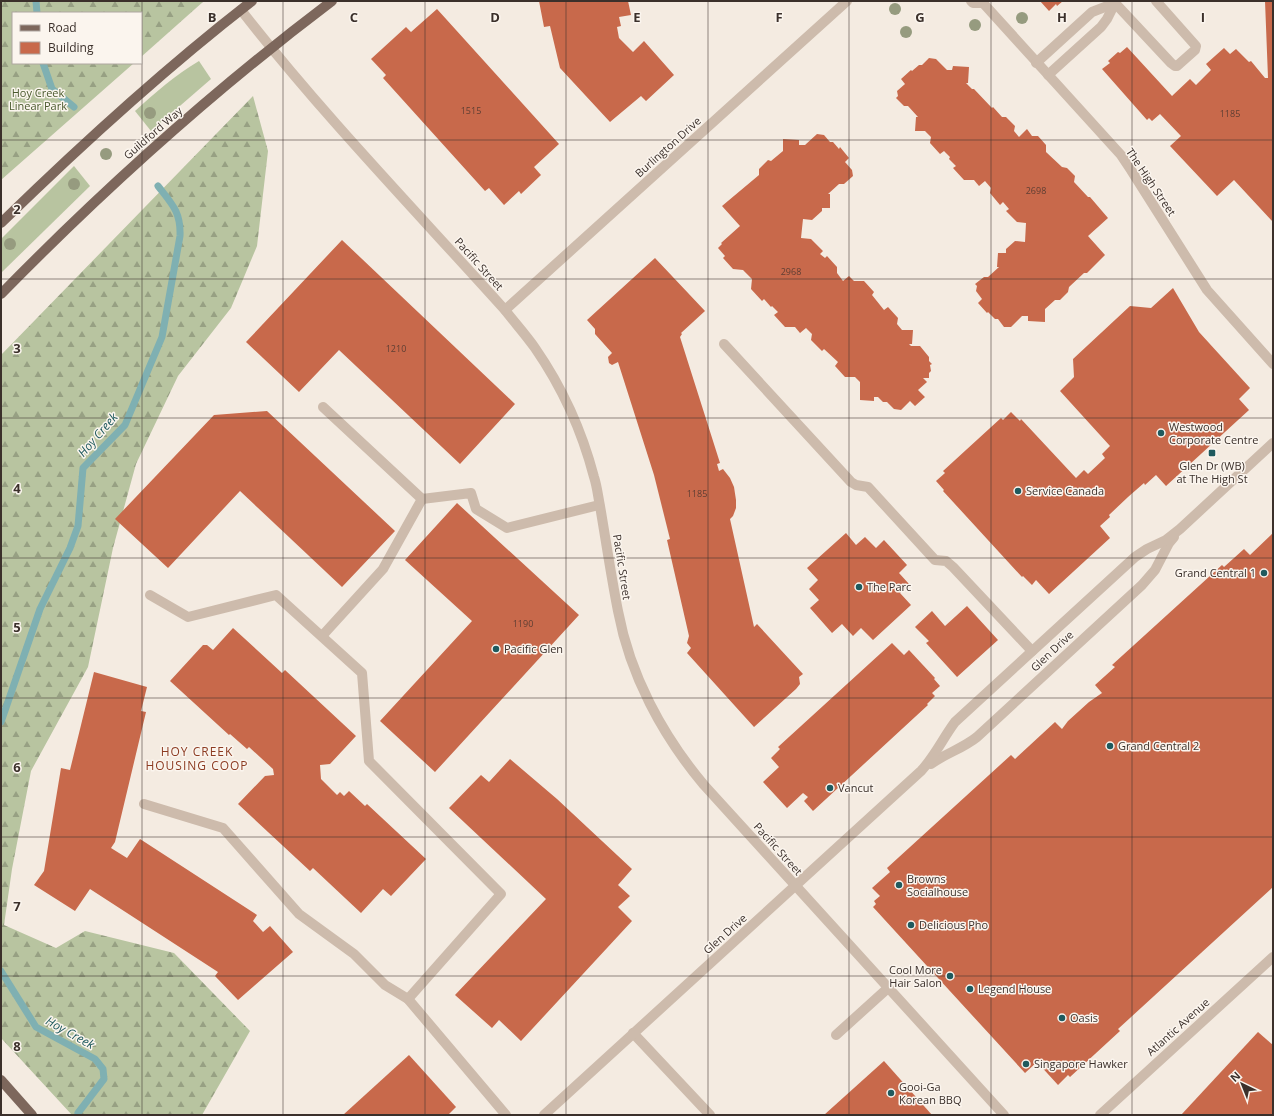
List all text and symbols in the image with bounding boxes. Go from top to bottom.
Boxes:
text: B [208,8,217,26]
text: C [350,8,358,26]
text: D [490,8,500,26]
text: E [633,8,641,26]
text: F [775,8,783,26]
text: G [915,8,925,26]
text: H [1057,8,1067,26]
text: I [1201,8,1205,26]
legend [12,12,142,64]
text: Road [48,19,77,36]
text: Building [48,39,94,56]
park label: Hoy Creek Linear Park [9,85,67,113]
street label: Guildford Way [120,103,186,162]
house number: 1515 [461,104,481,117]
house number: 1185 [1220,107,1240,120]
street label: Burlington Drive [632,113,704,180]
street label: The High Street [1123,145,1180,219]
house number: 2698 [1026,184,1046,197]
text: 2 [13,200,21,218]
street label: Pacific Street [452,234,507,293]
house number: 2968 [781,265,801,278]
text: 3 [13,339,21,357]
house number: 1210 [386,342,406,355]
water label: Hoy Creek [74,408,122,460]
place label: Westwood Corporate Centre [1169,419,1258,447]
marker: Westwood Corporate Centre [1156,428,1166,438]
marker: Glen Dr (WB) at The High St [1207,448,1217,458]
place label: Glen Dr (WB) at The High St [1176,458,1248,486]
text: 4 [13,479,21,497]
place label: Service Canada [1026,483,1104,498]
marker: Service Canada [1013,486,1023,496]
house number: 1185 [687,487,707,500]
street label: Pacific Street [610,533,635,601]
place label: Grand Central 1 [1175,565,1256,580]
marker: Grand Central 1 [1259,568,1269,578]
place label: The Parc [867,579,911,594]
marker: The Parc [854,582,864,592]
house number: 1190 [513,617,533,630]
text: 5 [13,618,21,636]
street label: Glen Drive [1027,627,1076,674]
place label: Pacific Glen [504,641,563,656]
marker: Pacific Glen [491,644,501,654]
place label: Grand Central 2 [1118,738,1199,753]
marker: Grand Central 2 [1105,741,1115,751]
district label: HOY CREEK HOUSING COOP [145,743,249,774]
text: 6 [13,758,21,776]
place label: Vancut [838,780,873,795]
marker: Vancut [825,783,835,793]
street label: Pacific Street [751,819,806,878]
place label: Browns Socialhouse [907,871,968,899]
marker: Browns Socialhouse [894,880,904,890]
text: 7 [13,897,21,915]
street label: Glen Drive [700,910,750,957]
place label: Delicious Pho [919,917,989,932]
marker: Delicious Pho [906,920,916,930]
place label: Cool More Hair Salon [889,962,942,990]
marker: Cool More Hair Salon [945,971,955,981]
place label: Legend House [978,981,1051,996]
marker: Legend House [965,984,975,994]
street label: Atlantic Avenue [1143,994,1212,1059]
place label: Oasis [1070,1010,1098,1025]
water label: Hoy Creek [43,1012,99,1053]
marker: Oasis [1057,1013,1067,1023]
text: 8 [13,1037,21,1055]
place label: Singapore Hawker [1034,1056,1128,1071]
marker: Singapore Hawker [1021,1059,1031,1069]
north arrow [1222,1064,1262,1104]
text: N [1226,1068,1243,1085]
place label: Gooi-Ga Korean BBQ [899,1079,962,1107]
marker: Gooi-Ga Korean BBQ [886,1088,896,1098]

